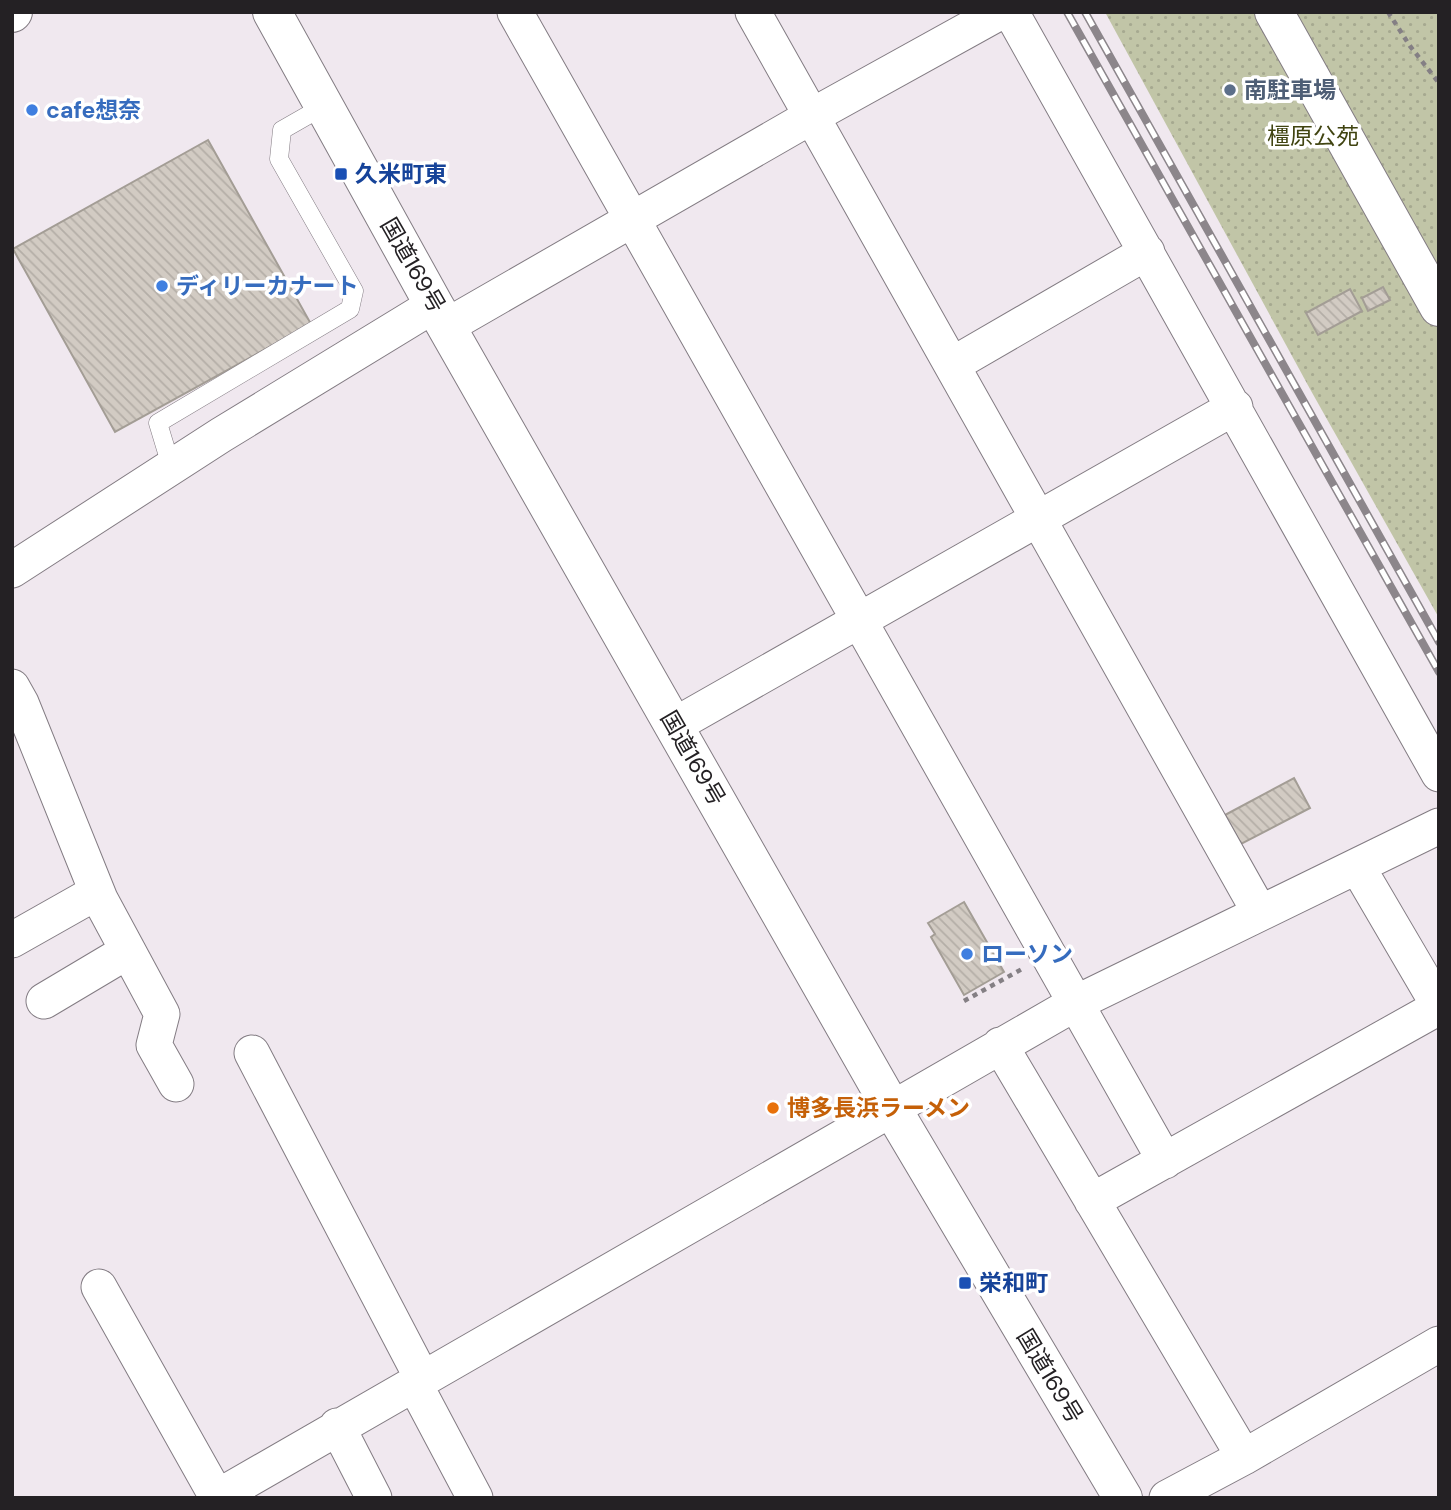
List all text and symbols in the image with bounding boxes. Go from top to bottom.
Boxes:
place label: 南駐車場 [1244,75,1336,105]
marker: 南駐車場 [1222,82,1238,98]
place label: cafe想奈 [46,95,141,125]
marker: cafe想奈 [24,102,40,118]
park label: 橿原公苑 [1267,121,1359,151]
place label: 久米町東 [355,159,447,189]
marker: 久米町東 [333,166,349,182]
street label: 国道169号 [374,212,452,318]
place label: ディリーカナート [176,271,358,301]
marker: ディリーカナート [154,278,170,294]
street label: 国道169号 [654,705,732,811]
place label: ローソン [981,939,1073,969]
marker: ローソン [959,946,975,962]
place label: 博多長浜ラーメン [787,1093,970,1123]
marker: 博多長浜ラーメン [765,1100,781,1116]
place label: 栄和町 [979,1268,1048,1298]
marker: 栄和町 [957,1275,973,1291]
street label: 国道169号 [1010,1323,1090,1429]

